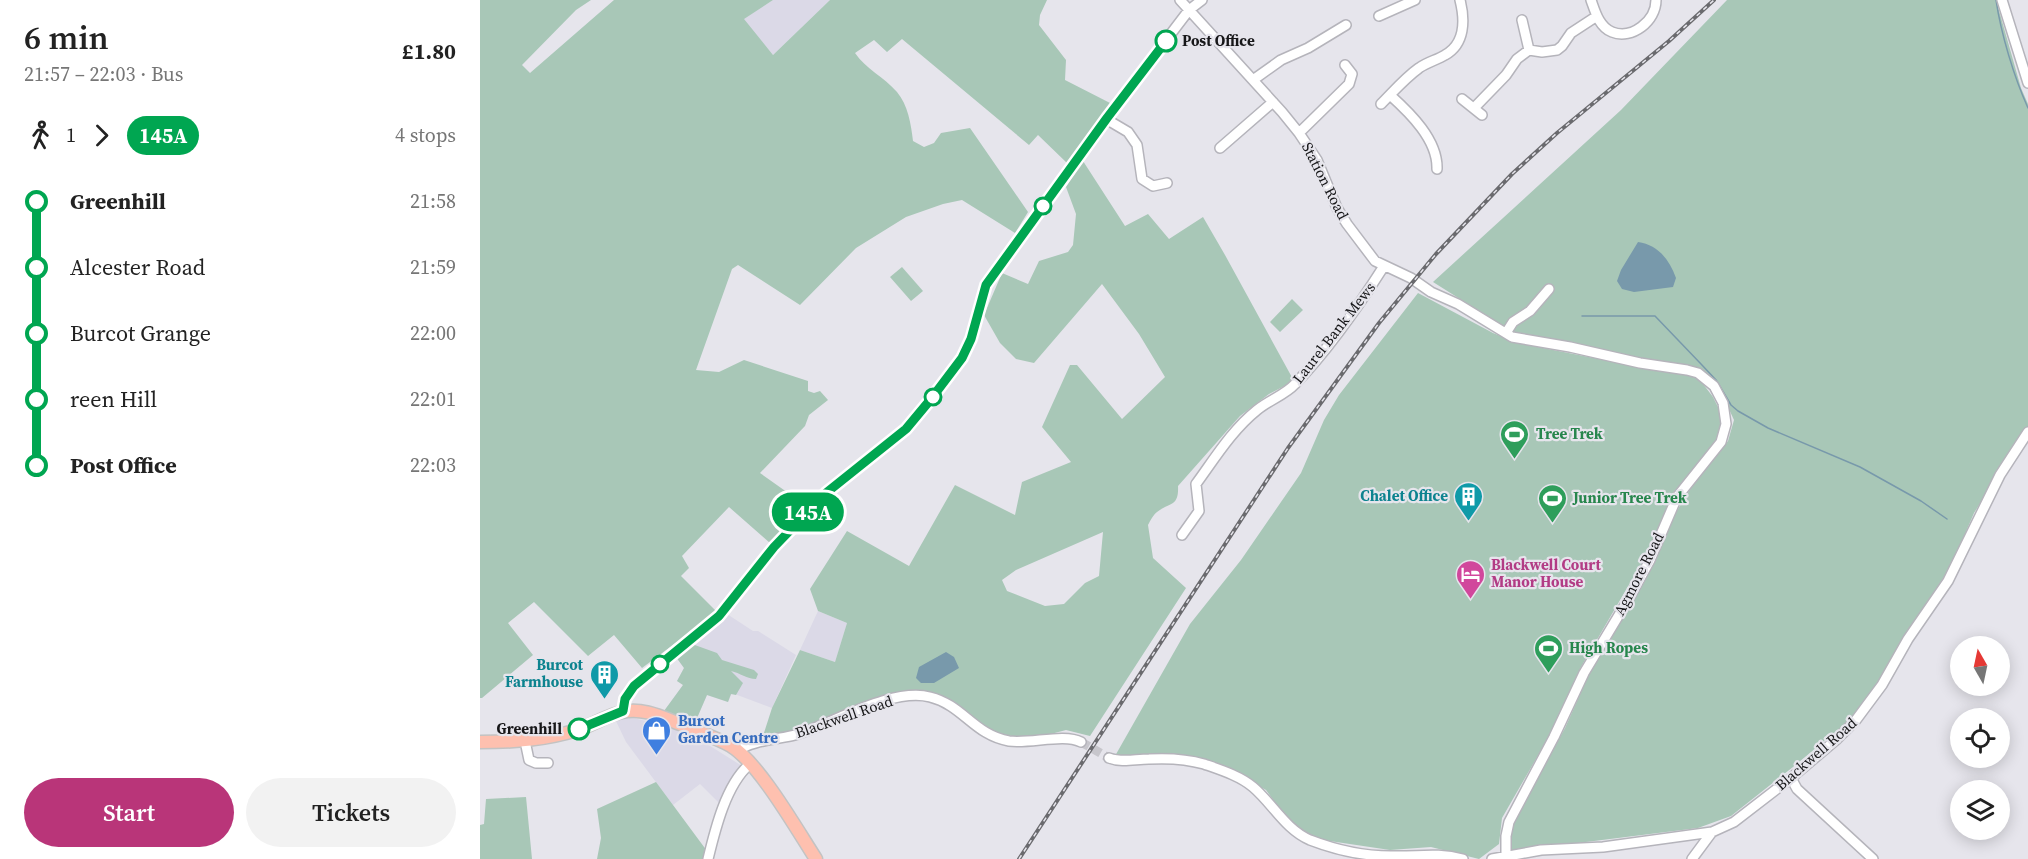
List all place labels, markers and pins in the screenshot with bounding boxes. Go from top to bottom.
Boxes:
marker: Post Office [1155,30,1177,52]
place label: Post Office [1182,30,1255,51]
unlabelled marker [1034,197,1052,215]
unlabelled marker [924,388,942,406]
sports icon: Tree Trek [1499,418,1531,460]
place label: Tree Trek [1536,423,1603,444]
building icon: Chalet Office [1453,480,1485,522]
sports icon: Junior Tree Trek [1536,482,1568,524]
place label: Chalet Office [1360,485,1448,506]
place label: Junior Tree Trek [1572,487,1687,508]
place label: Blackwell Court Manor House [1491,554,1601,592]
hotel icon: Blackwell Court Manor House [1454,558,1486,600]
sports icon: High Ropes [1532,632,1564,674]
place label: High Ropes [1569,637,1648,658]
place label: Burcot Farmhouse [505,654,584,692]
unlabelled marker [651,655,669,673]
building icon: Burcot Farmhouse [588,658,620,700]
place label: Burcot Garden Centre [678,710,778,748]
shop icon: Burcot Garden Centre [641,714,673,756]
place label: Greenhill [497,718,562,739]
marker: Greenhill [568,718,590,740]

